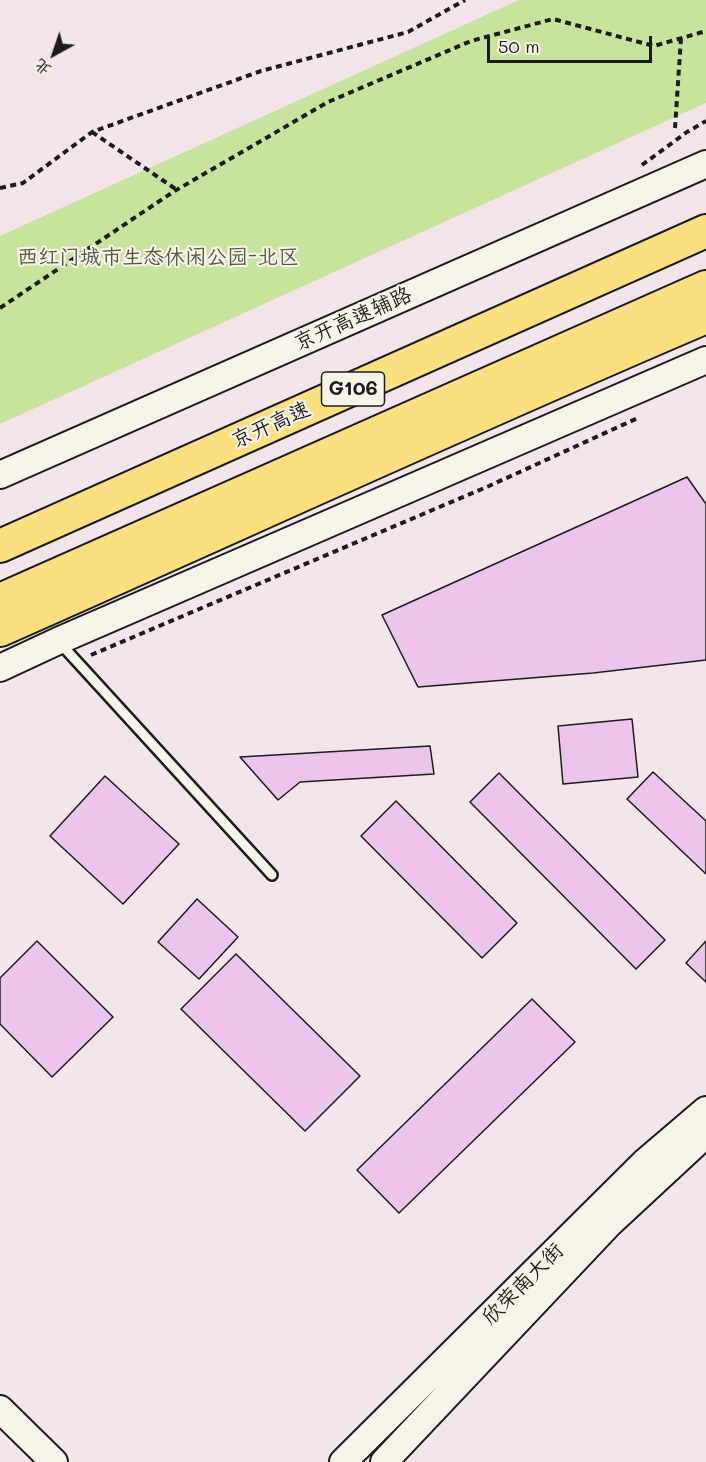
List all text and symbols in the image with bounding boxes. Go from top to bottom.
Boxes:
north arrow [24,24,84,84]
scale bar [490,24,655,62]
text: 50 m [498,34,540,58]
text: 北 [29,55,55,81]
park label: 西红门城市生态休闲公园-北区 [17,245,299,271]
street label: 京开高速辅路 [290,282,416,356]
road number: G106 [322,372,385,406]
street label: 京开高速 [228,396,314,454]
street label: 欣荣南大街 [477,1238,569,1330]

